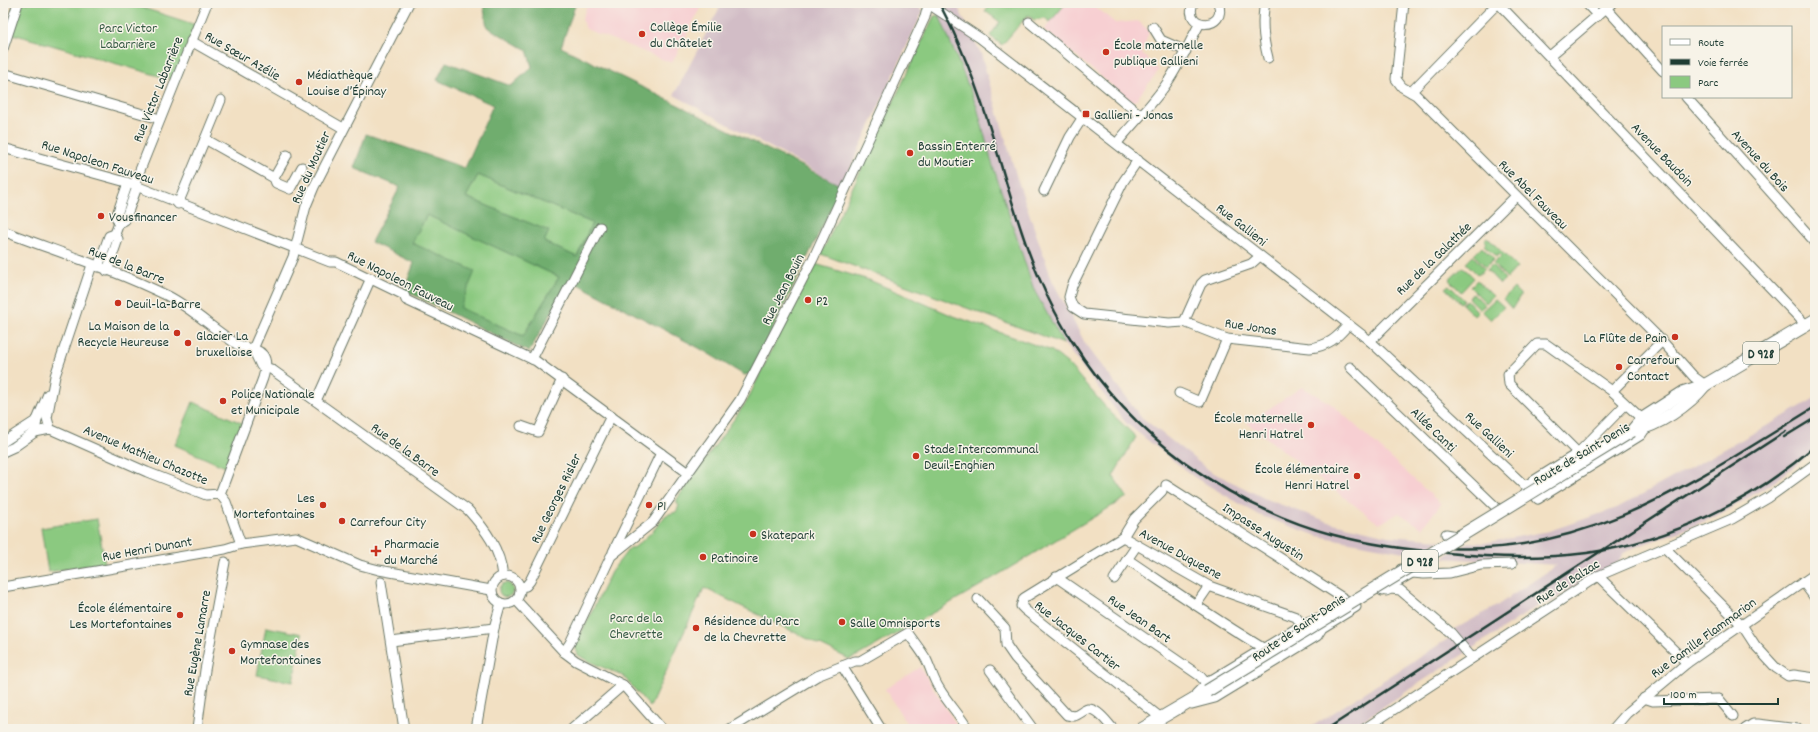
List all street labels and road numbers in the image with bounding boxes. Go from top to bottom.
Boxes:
street label: Rue Sœur Azélie [200,27,284,87]
street label: Rue Victor Labarrière [129,34,189,146]
street label: Avenue Baudoin [1626,119,1697,192]
street label: Avenue du Bois [1726,125,1793,197]
street label: Rue du Moutier [287,128,337,207]
street label: Rue Napoleon Fauveau [39,135,156,191]
street label: Rue Abel Fauveau [1493,156,1572,235]
street label: Rue Gallieni [1211,199,1271,252]
street label: Rue de la Galathée [1392,218,1477,301]
street label: Rue de la Barre [85,241,168,290]
street label: Rue Napoleon Fauveau [343,246,457,317]
street label: Rue Jean Bouin [757,251,810,329]
street label: Rue Jonas [1223,314,1278,342]
road number: D 928 [1743,342,1779,364]
street label: Allée Canti [1405,403,1461,458]
street label: Rue Gallieni [1460,408,1518,464]
street label: Route de Saint-Denis [1530,418,1634,492]
street label: Rue de la Barre [366,419,443,483]
street label: Avenue Mathieu Chazotte [80,421,211,491]
street label: Rue Georges Risler [526,450,588,547]
street label: Impasse Augustin [1218,499,1308,567]
street label: Avenue Duquesne [1135,524,1225,586]
street label: Rue Henri Dunant [101,532,194,568]
road number: D 928 [1402,550,1438,572]
street label: Rue de Balzac [1532,555,1604,610]
street label: Rue Eugène Lamarre [179,589,217,698]
street label: Rue Jean Bart [1103,590,1175,649]
street label: Route de Saint-Denis [1248,590,1350,668]
street label: Rue Camille Flammarion [1647,593,1761,684]
street label: Rue Jacques Cartier [1029,596,1125,677]

